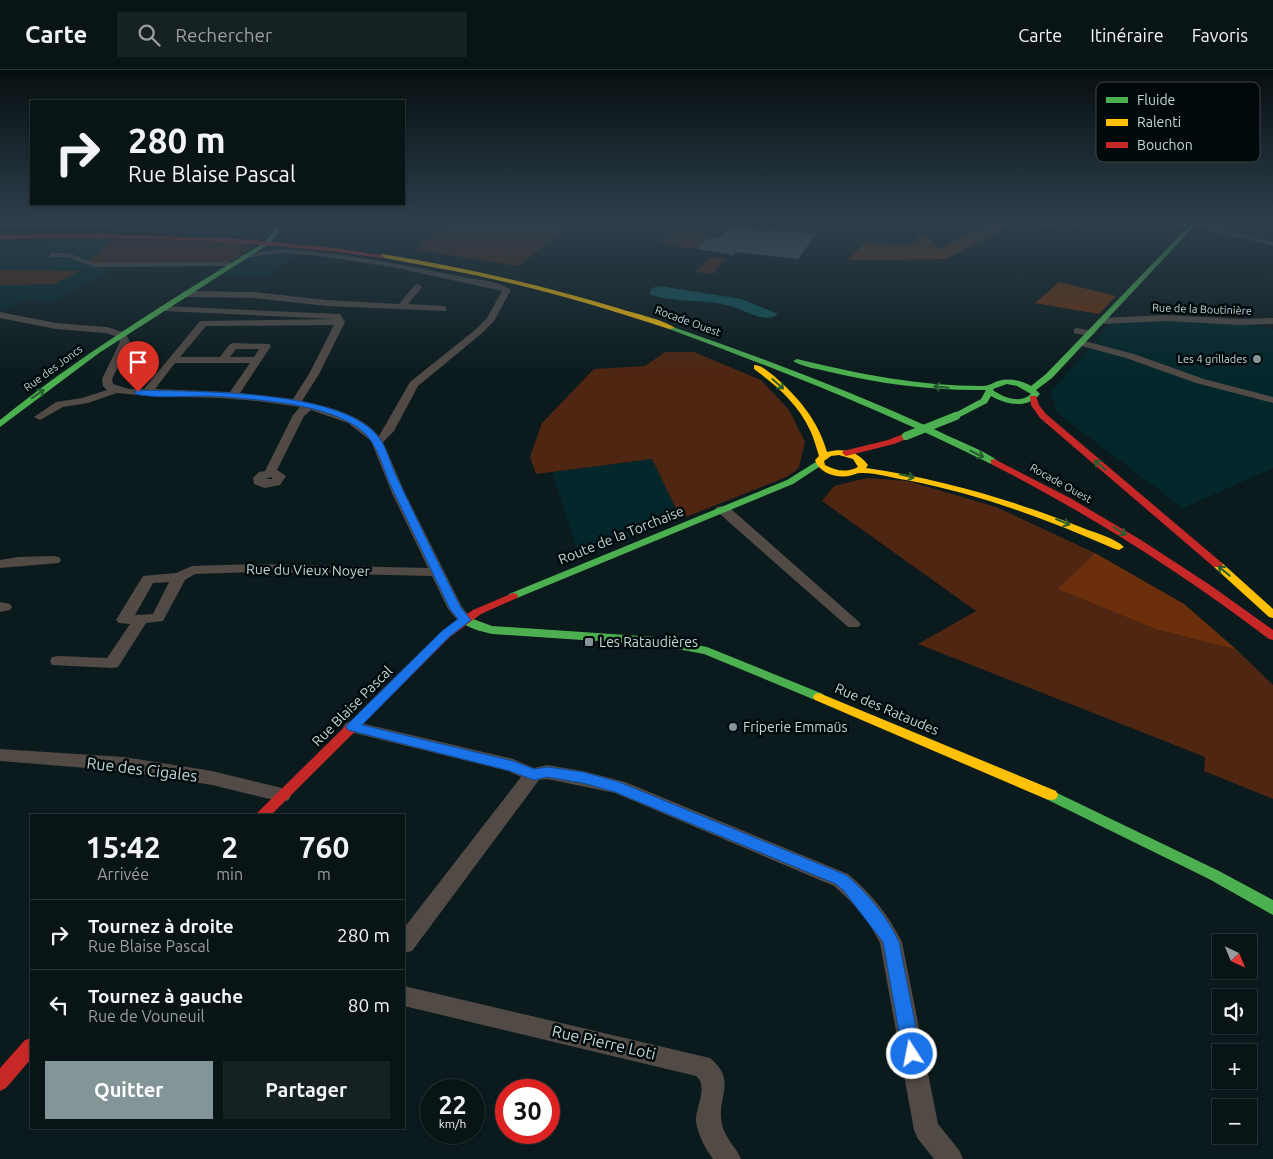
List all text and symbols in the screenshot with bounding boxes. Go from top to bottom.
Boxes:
search box [117,12,467,57]
text: Carte [25,21,87,48]
icon: search [135,21,163,49]
text: Rechercher [175,24,272,46]
text: Carte [1018,25,1062,45]
text: Itinéraire [1090,25,1164,45]
text: Favoris [1192,25,1248,45]
legend [1096,82,1260,162]
text: Fluide [1137,92,1175,108]
text: Ralenti [1137,114,1181,130]
icon: right [45,120,110,185]
text: 280 m [128,120,226,160]
text: Bouchon [1137,137,1193,153]
text: Rue Blaise Pascal [128,161,296,186]
street label: Rue de la Boutinière [1152,301,1252,317]
street label: Rocade Ouest [654,304,723,339]
pin [117,341,159,392]
street label: Rue des Joncs [21,343,85,393]
icon: arrive [124,348,152,376]
place label: Les 4 grillades [1177,353,1247,365]
marker: Les 4 grillades [1251,353,1263,365]
one-way arrow [771,378,784,389]
one-way arrow [933,383,949,392]
one-way arrow [31,389,45,399]
one-way arrow [969,450,984,459]
one-way arrow [1094,460,1107,471]
street label: Rocade Ouest [1028,461,1095,505]
one-way arrow [899,472,915,481]
street label: Route de la Torchaise [556,502,686,568]
one-way arrow [1055,518,1070,527]
one-way arrow [1112,526,1127,536]
street label: Rue du Vieux Noyer [246,561,371,579]
one-way arrow [1218,565,1231,576]
place label: Les Rataudières [599,634,698,650]
marker: Les Rataudières [583,636,595,648]
street label: Rue Blaise Pascal [309,662,396,749]
street label: Rue des Rataudes [833,680,941,738]
place label: Friperie Emmaüs [743,719,848,735]
marker: Friperie Emmaüs [727,721,739,733]
street label: Rue des Cigales [86,753,198,785]
text: 15:42 [86,830,161,864]
text: 2 [221,830,238,864]
text: 760 [299,830,349,864]
text: Arrivée [97,865,149,883]
text: min [216,865,243,883]
text: m [317,865,331,883]
text: Tournez à droite [88,915,234,937]
icon: right [45,921,73,949]
text: 280 m [337,924,390,946]
north arrow [1212,934,1258,979]
map controls [1212,934,1257,1144]
text: Rue Blaise Pascal [88,937,210,955]
text: Tournez à gauche [88,985,243,1007]
button: sound [1212,989,1257,1034]
icon: left [45,991,73,1019]
text: 80 m [348,994,390,1016]
text: Rue de Vouneuil [88,1007,205,1025]
street label: Rue Pierre Loti [550,1021,658,1063]
position arrow [885,1027,937,1079]
button: + [1212,1044,1257,1089]
button: Quitter [45,1061,213,1119]
button: Partager [223,1061,390,1119]
speed limit sign: 30 [495,1079,560,1144]
text: 22 [438,1091,467,1119]
button: − [1212,1099,1257,1144]
text: km/h [439,1117,466,1130]

